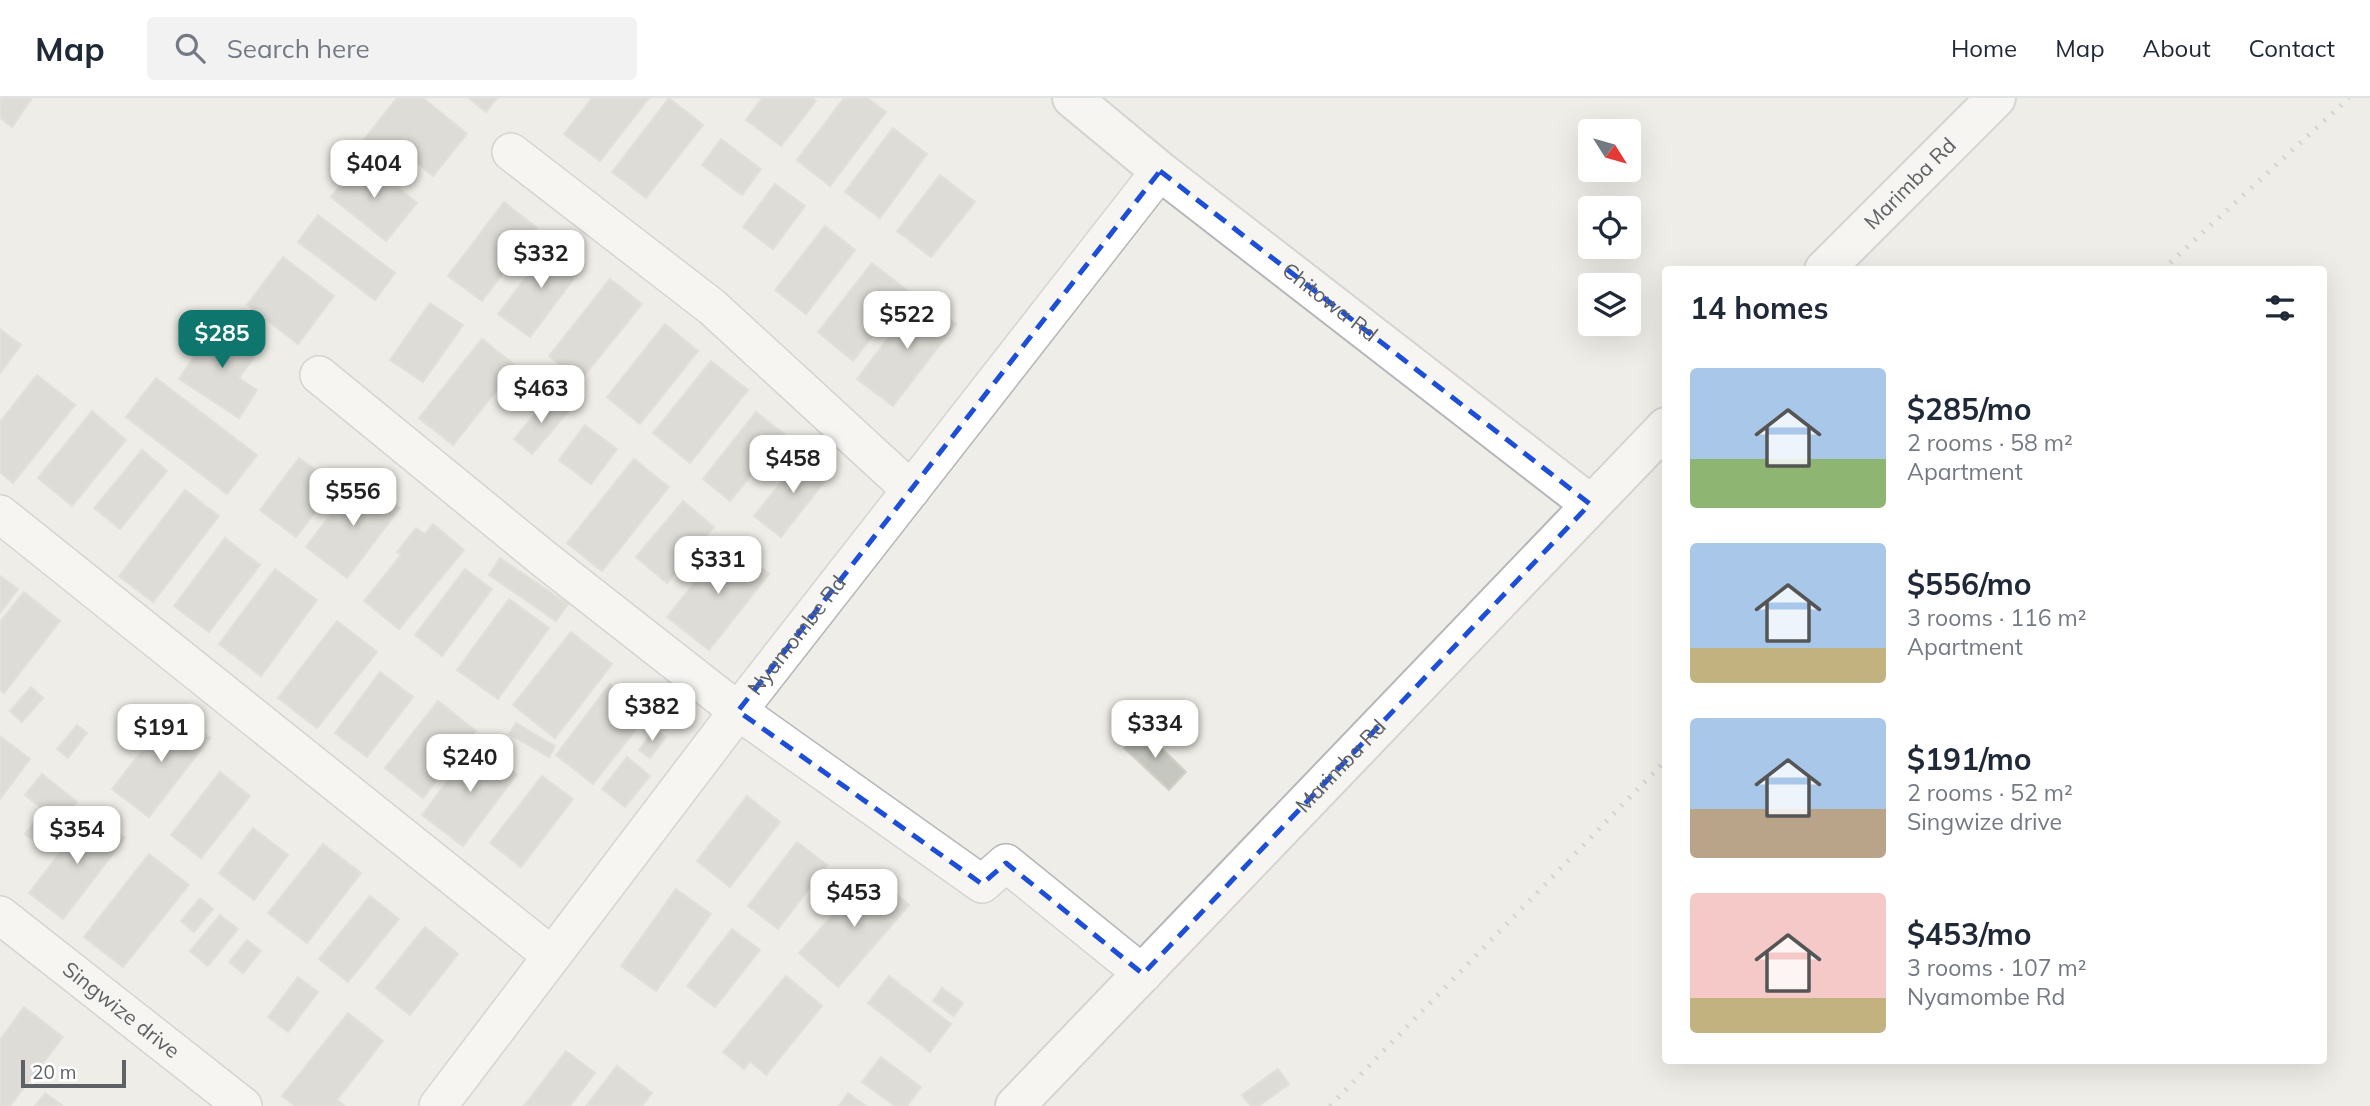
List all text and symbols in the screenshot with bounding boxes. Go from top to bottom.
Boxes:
search box [147,17,637,80]
text: Map [35,28,105,69]
icon: search [171,29,209,67]
text: Search here [227,32,370,65]
text: Home [1951,33,2017,63]
text: Map [2055,33,2105,63]
text: About [2143,33,2211,63]
text: Contact [2249,33,2335,63]
north arrow [1578,119,1642,182]
map controls [1578,119,1641,336]
street label: Marimba Rd [1858,132,1961,234]
pin: $404 [333,140,415,200]
text: $404 [346,148,402,177]
button: locate [1578,196,1641,259]
pin: $332 [500,230,582,290]
text: $332 [513,238,569,267]
street label: Chitowa Rd [1277,257,1383,347]
button: layers [1578,273,1641,336]
text: 14 homes [1690,289,1829,327]
icon: filters [2261,289,2299,327]
pin: $522 [866,292,948,351]
text: $522 [879,299,935,328]
pin: $285 [181,310,263,370]
text: $285 [194,318,250,347]
pin: $463 [500,366,582,425]
text: $463 [513,373,569,402]
text: $285/mo [1907,390,2031,428]
icon: home [1746,396,1830,480]
text: 2 rooms · 58 m² [1907,428,2073,457]
pin: $458 [752,436,834,495]
text: $458 [765,443,821,472]
text: Apartment [1907,457,2023,486]
pin: $556 [312,468,394,528]
text: $556 [325,476,381,505]
pin: $331 [677,536,759,596]
text: $331 [690,544,746,573]
text: $556/mo [1907,565,2031,603]
street label: Nyamombe Rd [742,570,851,700]
icon: home [1746,571,1830,655]
text: 3 rooms · 116 m² [1907,603,2087,632]
text: Apartment [1907,632,2023,661]
pin: $382 [611,684,693,743]
text: $382 [624,691,680,720]
pin: $334 [1114,700,1196,760]
pin: $191 [120,704,202,764]
text: $334 [1127,708,1183,737]
text: $191 [133,712,189,741]
street label: Marimba Rd [1290,713,1391,817]
pin: $240 [429,734,511,794]
text: $191/mo [1907,740,2031,778]
text: $240 [442,742,498,771]
icon: home [1746,746,1830,830]
text: 2 rooms · 52 m² [1907,778,2073,807]
pin: $354 [36,806,118,866]
text: Singwize drive [1907,807,2062,836]
text: $354 [49,814,105,843]
pin: $453 [813,870,895,929]
text: $453 [826,877,882,906]
text: $453/mo [1907,915,2031,953]
icon: home [1746,921,1830,1005]
text: 3 rooms · 107 m² [1907,953,2087,982]
street label: Singwize drive [58,955,185,1063]
text: Nyamombe Rd [1907,982,2065,1011]
scale bar [21,1057,126,1089]
text: 20 m [32,1060,76,1084]

